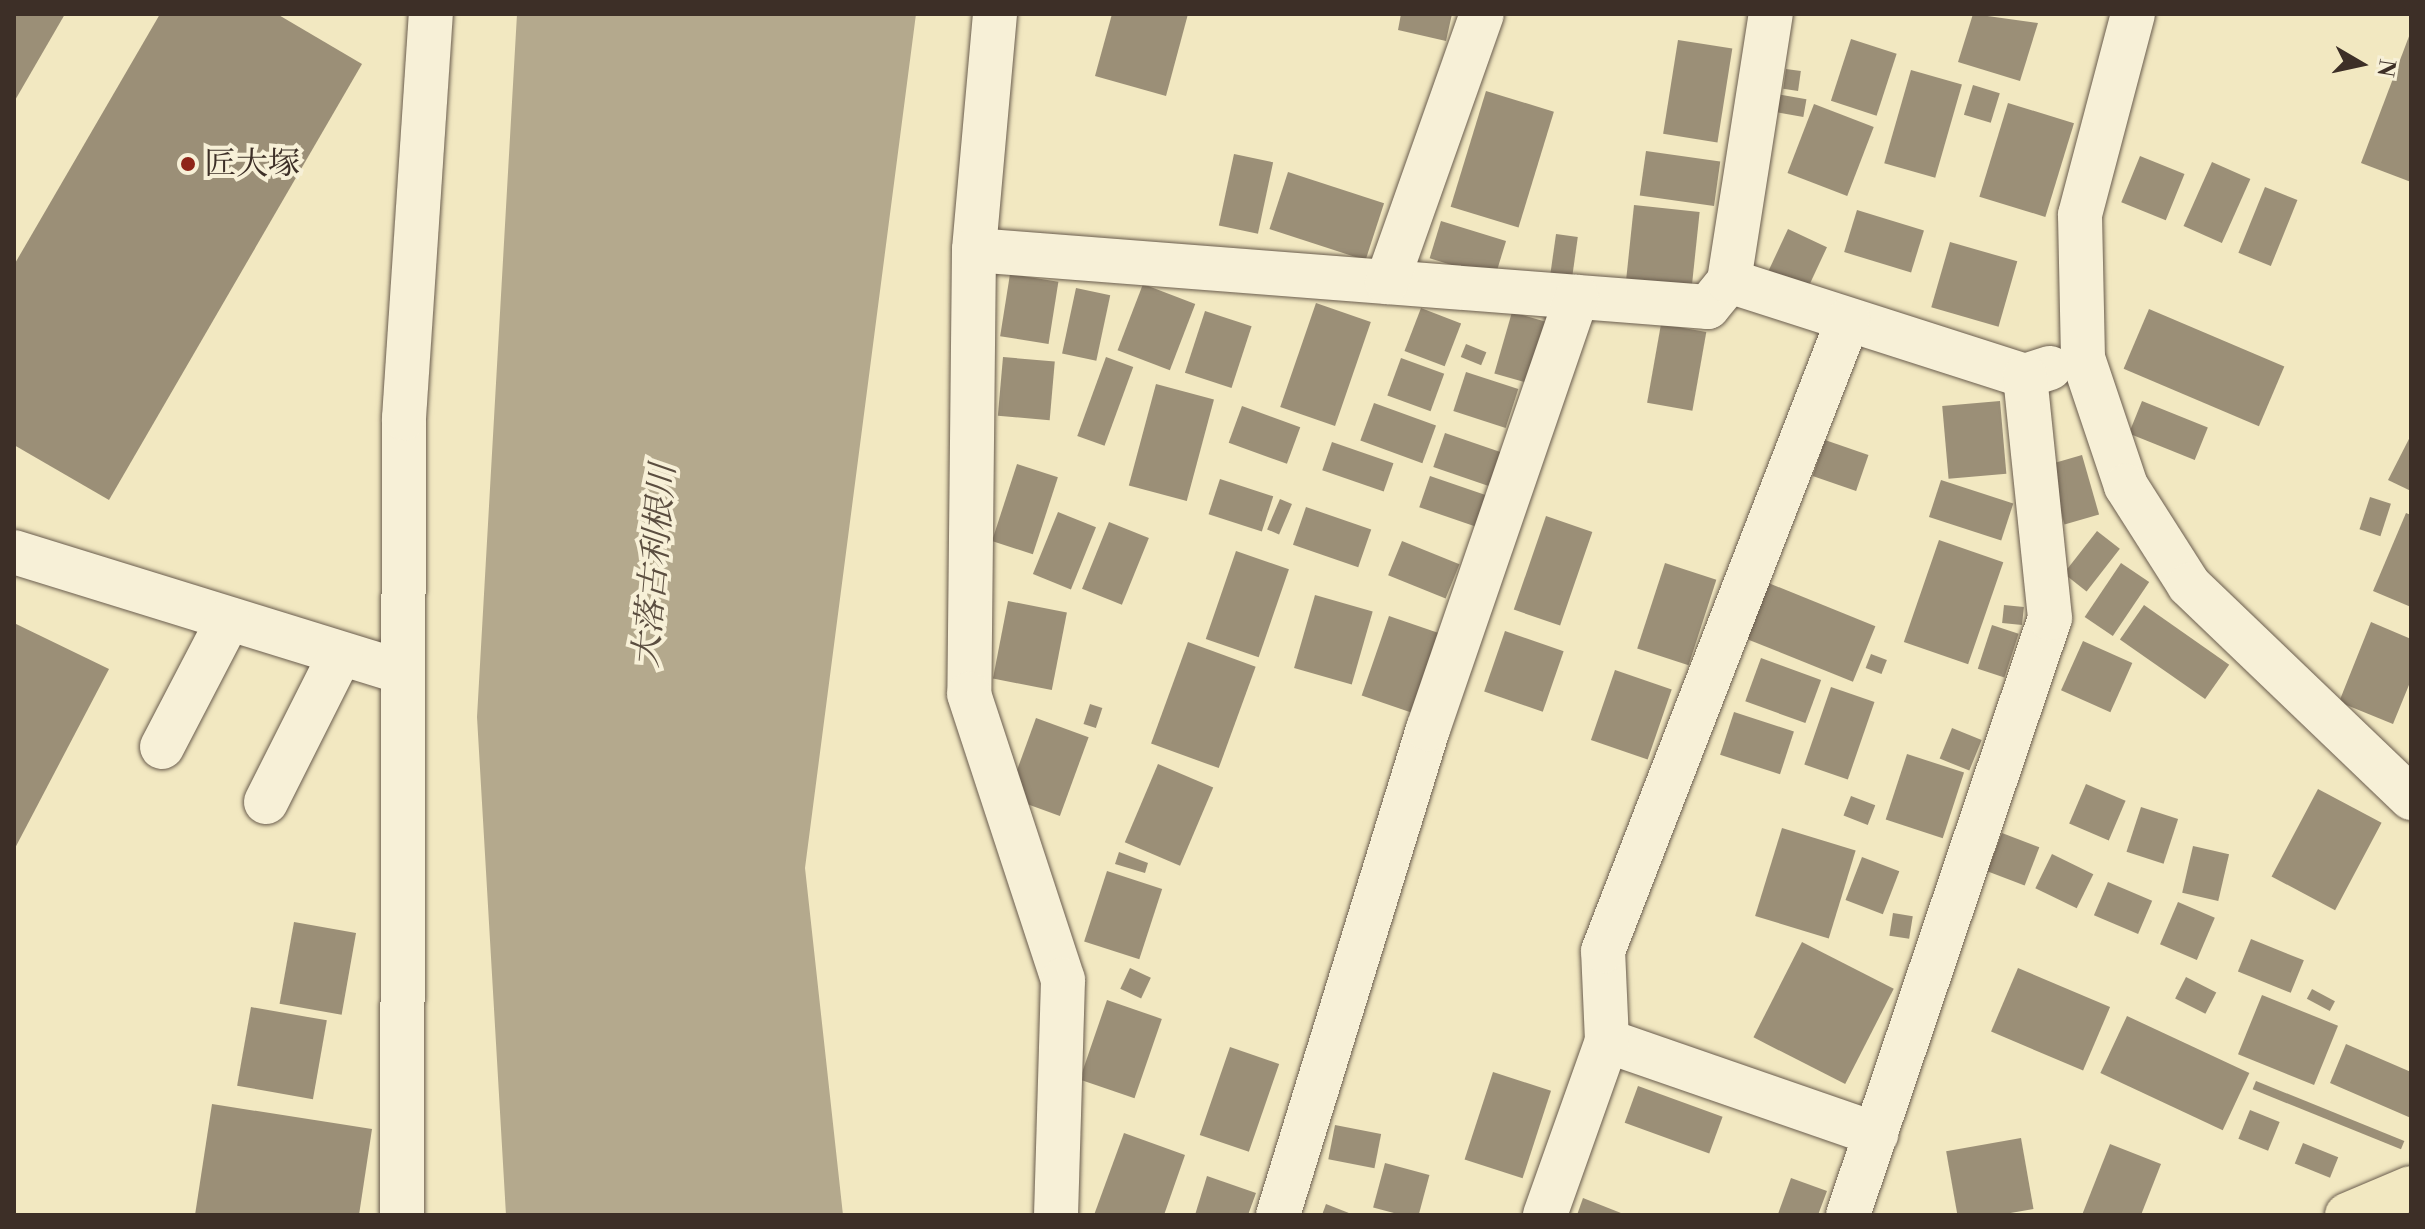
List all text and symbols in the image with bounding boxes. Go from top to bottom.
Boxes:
north arrow [2321,24,2401,104]
text: N [2371,57,2400,79]
place label: 匠大塚 [204,145,300,183]
marker: 匠大塚 [179,155,197,173]
water label: 大落古利根川 [627,463,685,669]

